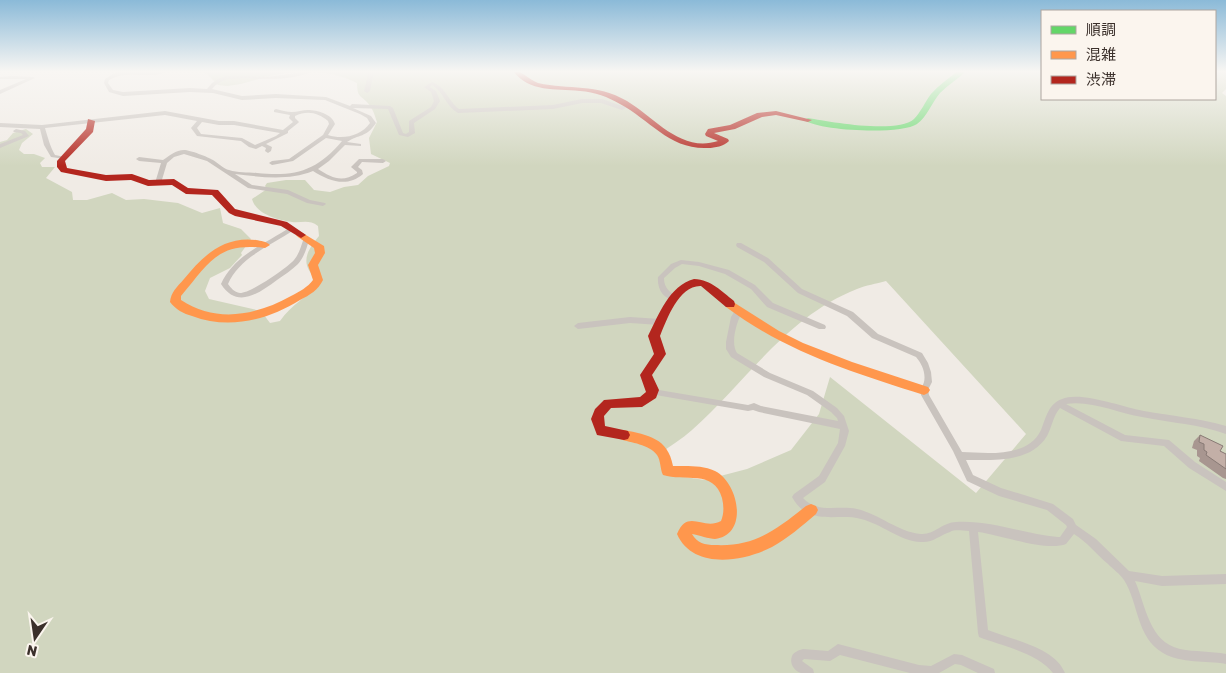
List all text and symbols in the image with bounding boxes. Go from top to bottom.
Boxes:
legend [1041,10,1216,100]
text: 順調 [1086,21,1116,39]
text: 混雑 [1086,46,1116,64]
text: 渋滞 [1086,71,1116,89]
north arrow [10,613,60,663]
text: N [25,641,39,660]

